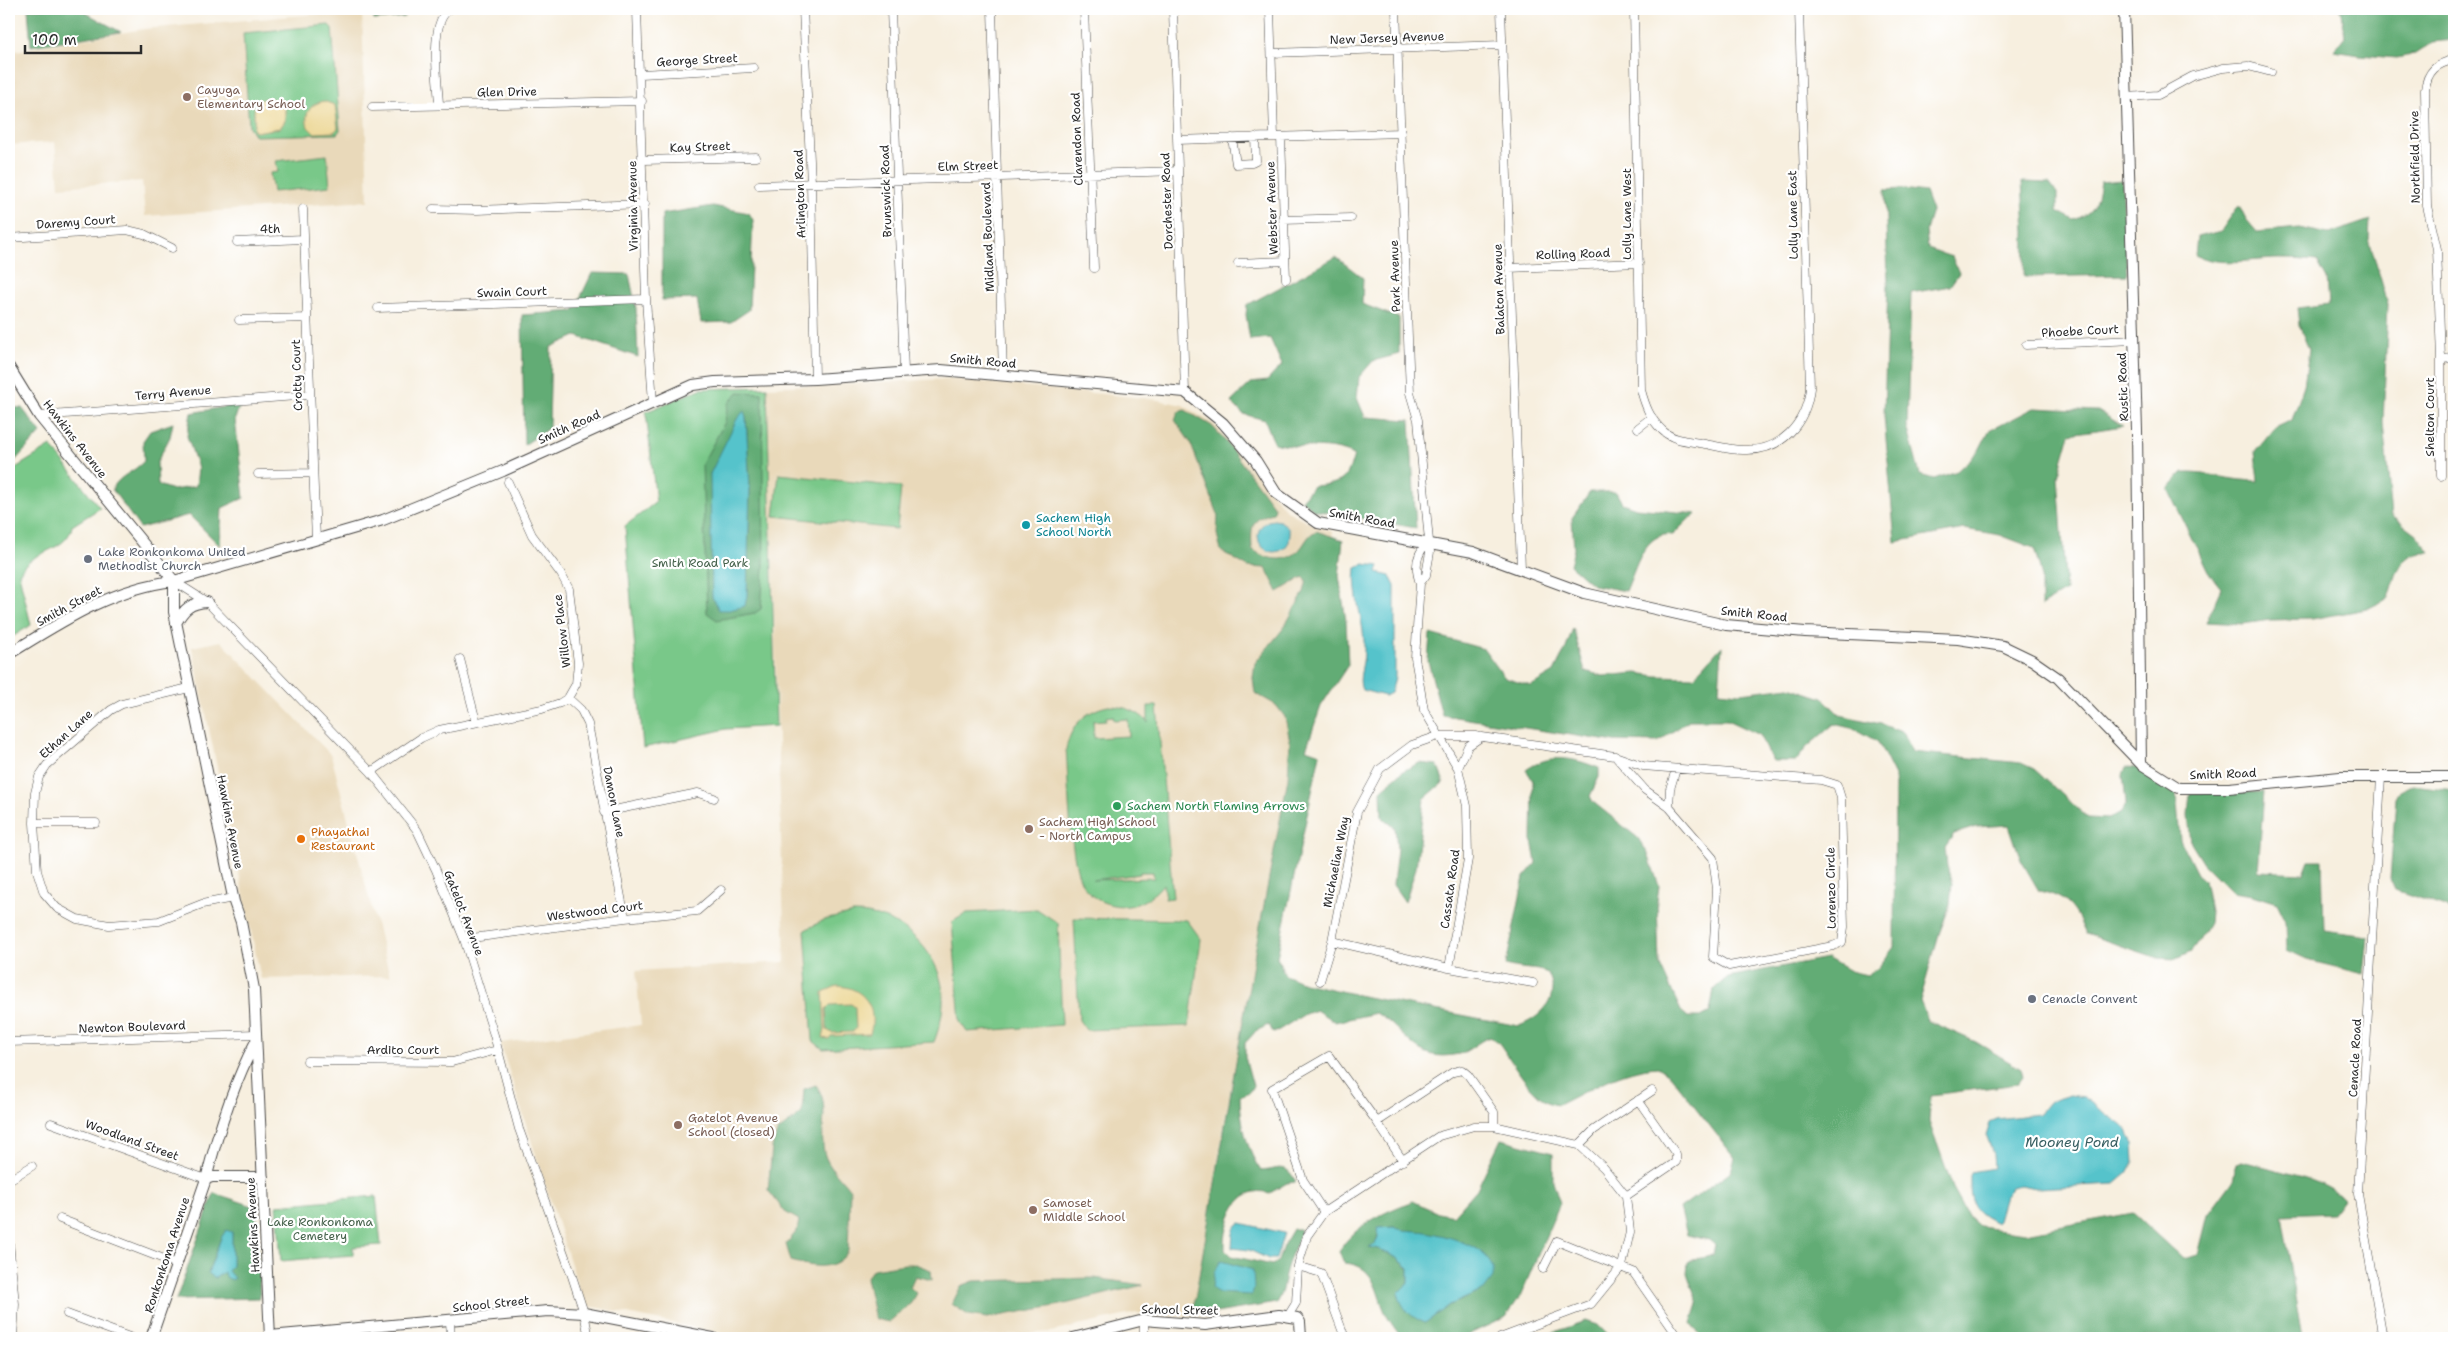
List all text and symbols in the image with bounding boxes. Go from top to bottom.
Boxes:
scale bar [25,22,141,54]
street label: New Jersey Avenue [1329,28,1445,48]
text: 100 m [32,30,77,50]
street label: George Street [656,50,738,70]
place label: Cayuga Elementary School [197,82,305,112]
street label: Glen Drive [477,83,537,101]
marker: Cayuga Elementary School [181,91,193,103]
street label: Clarendon Road [1067,92,1087,186]
street label: Northfield Drive [2406,110,2424,204]
street label: Kay Street [669,138,731,156]
street label: Brunswick Road [876,144,896,238]
street label: Arlington Road [790,149,810,239]
street label: Dorchester Road [1157,152,1177,250]
street label: Elm Street [937,157,999,175]
street label: Virginia Avenue [624,160,642,252]
street label: Webster Avenue [1262,161,1282,255]
street label: Lolly Lane West [1619,168,1635,260]
street label: Lolly Lane East [1784,170,1802,260]
street label: Midland Boulevard [978,181,998,292]
street label: Daremy Court [36,211,116,233]
street label: 4th [259,221,281,237]
street label: Park Avenue [1386,239,1404,312]
street label: Balaton Avenue [1489,243,1509,335]
street label: Rolling Road [1536,245,1611,263]
street label: Swain Court [477,283,547,301]
street label: Phoebe Court [2041,321,2119,341]
street label: Crotty Court [288,339,306,411]
street label: Smith Road [949,350,1017,372]
street label: Rustic Road [2114,352,2132,422]
street label: Shelton Court [2422,377,2438,457]
street label: Terry Avenue [134,382,212,404]
street label: Hawkins Avenue [39,396,111,482]
street label: Smith Road [535,406,603,448]
street label: Smith Road [1328,504,1397,532]
place label: Sachem High School North [1036,510,1112,540]
marker: Sachem High School North [1020,519,1032,531]
place label: Lake Ronkonkoma United Methodist Church [98,544,246,574]
marker: Lake Ronkonkoma United Methodist Church [82,553,94,565]
park label: Smith Road Park [652,555,748,571]
street label: Smith Street [33,582,105,630]
street label: Willow Place [550,593,574,669]
street label: Smith Road [1720,603,1788,625]
street label: Ethan Lane [36,706,96,762]
street label: Damon Lane [599,765,629,839]
street label: Smith Road [2189,765,2257,783]
street label: Hawkins Avenue [213,774,247,871]
place label: Sachem North Flaming Arrows [1127,798,1305,814]
marker: Sachem North Flaming Arrows [1111,800,1123,812]
place label: Sachem High School - North Campus [1039,814,1156,844]
street label: Michaelian Way [1319,815,1353,909]
marker: Sachem High School - North Campus [1023,823,1035,835]
place label: Phayathai Restaurant [311,824,375,854]
marker: Phayathai Restaurant [295,833,307,845]
street label: Lorenzo Circle [1822,847,1840,929]
street label: Cassata Road [1437,848,1464,930]
street label: Gatelot Avenue [440,868,488,958]
street label: Westwood Court [546,897,644,925]
place label: Cenacle Convent [2042,991,2138,1007]
marker: Cenacle Convent [2026,993,2038,1005]
street label: Newton Boulevard [78,1017,186,1037]
street label: Cenacle Road [2345,1018,2365,1098]
street label: Ardito Court [367,1042,439,1058]
place label: Gatelot Avenue School (closed) [688,1110,778,1140]
street label: Woodland Street [83,1116,181,1164]
marker: Gatelot Avenue School (closed) [672,1119,684,1131]
water label: Mooney Pond [2025,1133,2119,1151]
street label: Hawkins Avenue [242,1177,263,1273]
street label: Ronkonkoma Avenue [141,1195,193,1315]
place label: Samoset Middle School [1043,1195,1125,1225]
marker: Samoset Middle School [1027,1204,1039,1216]
park label: Lake Ronkonkoma Cemetery [267,1214,374,1244]
street label: School Street [452,1292,530,1316]
street label: School Street [1141,1301,1219,1319]

